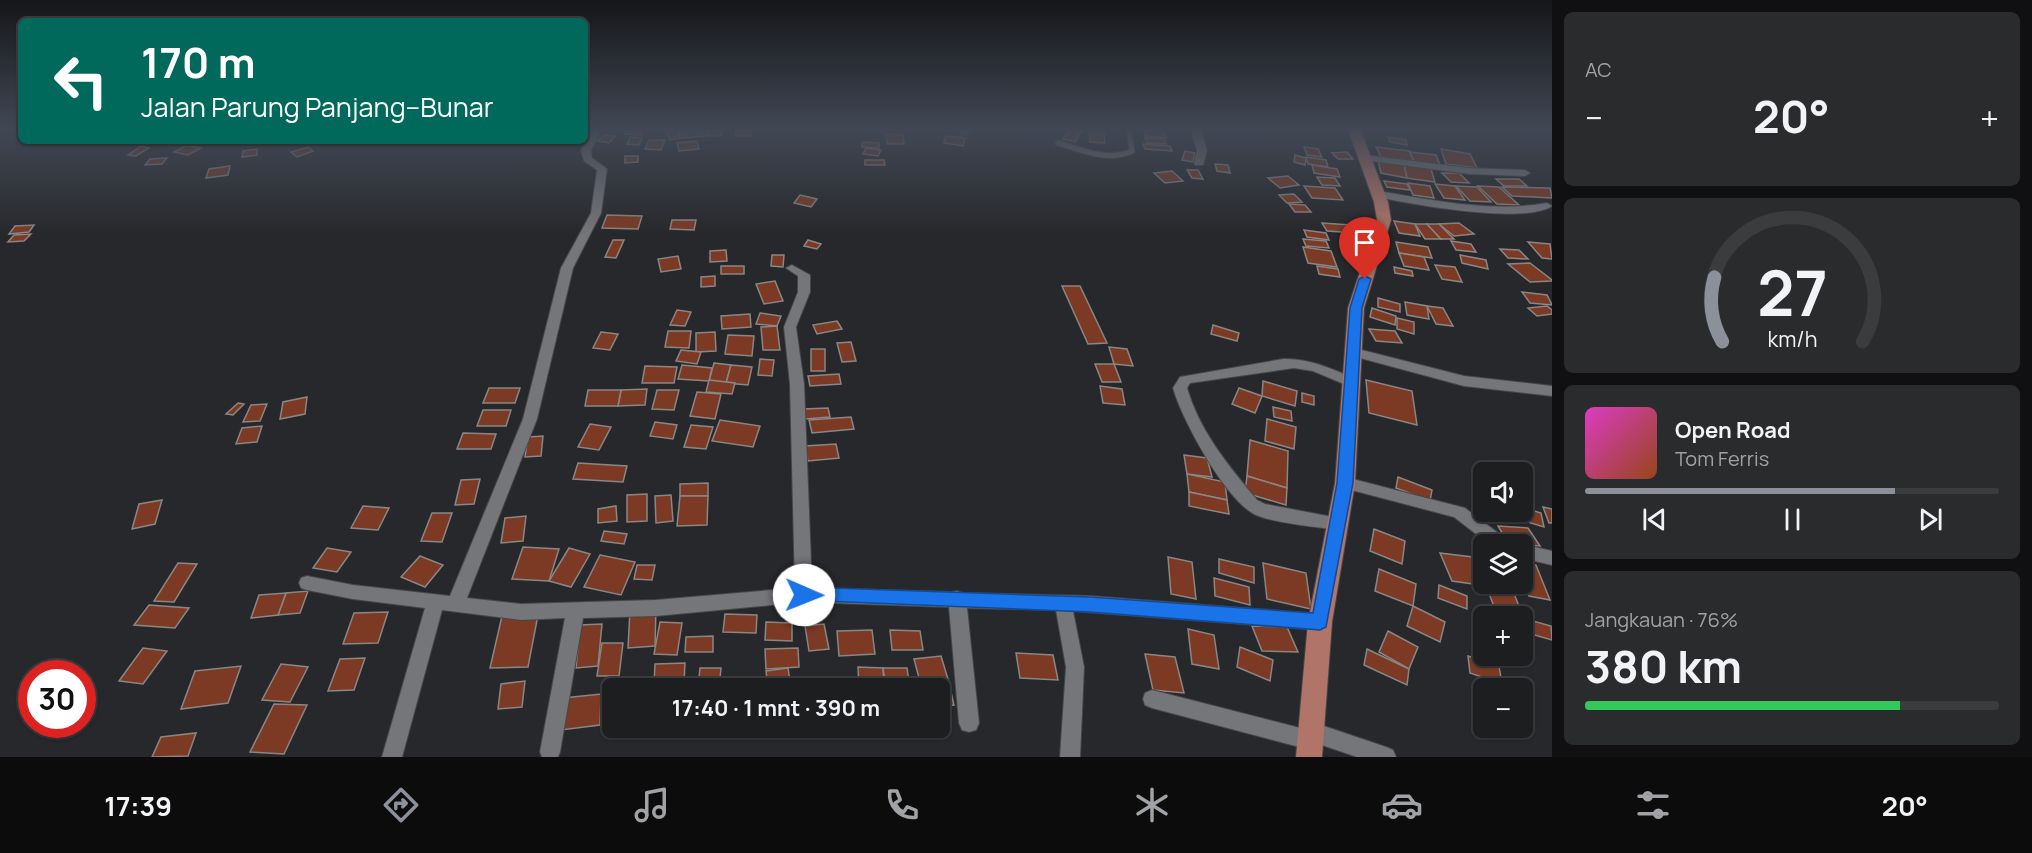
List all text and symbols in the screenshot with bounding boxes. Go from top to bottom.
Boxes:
text: 170 m [141,33,256,91]
icon: left [42,42,120,120]
text: AC [1585,56,1612,83]
text: 20° [1753,85,1830,147]
text: Jalan Parung Panjang–Bunar [141,88,494,125]
text: − [1585,95,1603,140]
text: + [1980,95,1999,140]
pin [1339,217,1390,279]
icon: arrive [1348,226,1381,259]
text: 27 [1757,250,1827,336]
text: km/h [1767,325,1817,354]
text: Open Road [1675,415,1790,445]
text: Tom Ferris [1675,445,1769,472]
map controls [1473,462,1533,738]
button: sound [1473,462,1533,522]
icon: previous [1638,503,1671,536]
icon: pause [1776,503,1809,536]
icon: next [1914,503,1947,536]
button: layers [1473,534,1533,594]
position arrow [772,563,836,627]
button: + [1473,606,1533,666]
text: Jangkauan · 76% [1585,606,1738,633]
text: 380 km [1585,635,1742,697]
speed limit sign: 30 [18,660,96,738]
button: − [1473,678,1533,738]
text: 17:40 · 1 mnt · 390 m [672,693,880,723]
icon: directions [380,784,422,826]
icon: music [631,784,673,826]
icon: phone [881,784,923,826]
icon: climate [1131,784,1173,826]
icon: car [1381,784,1423,826]
icon: filters [1632,784,1674,826]
text: 17:39 [104,787,172,824]
text: 20° [1882,787,1928,824]

